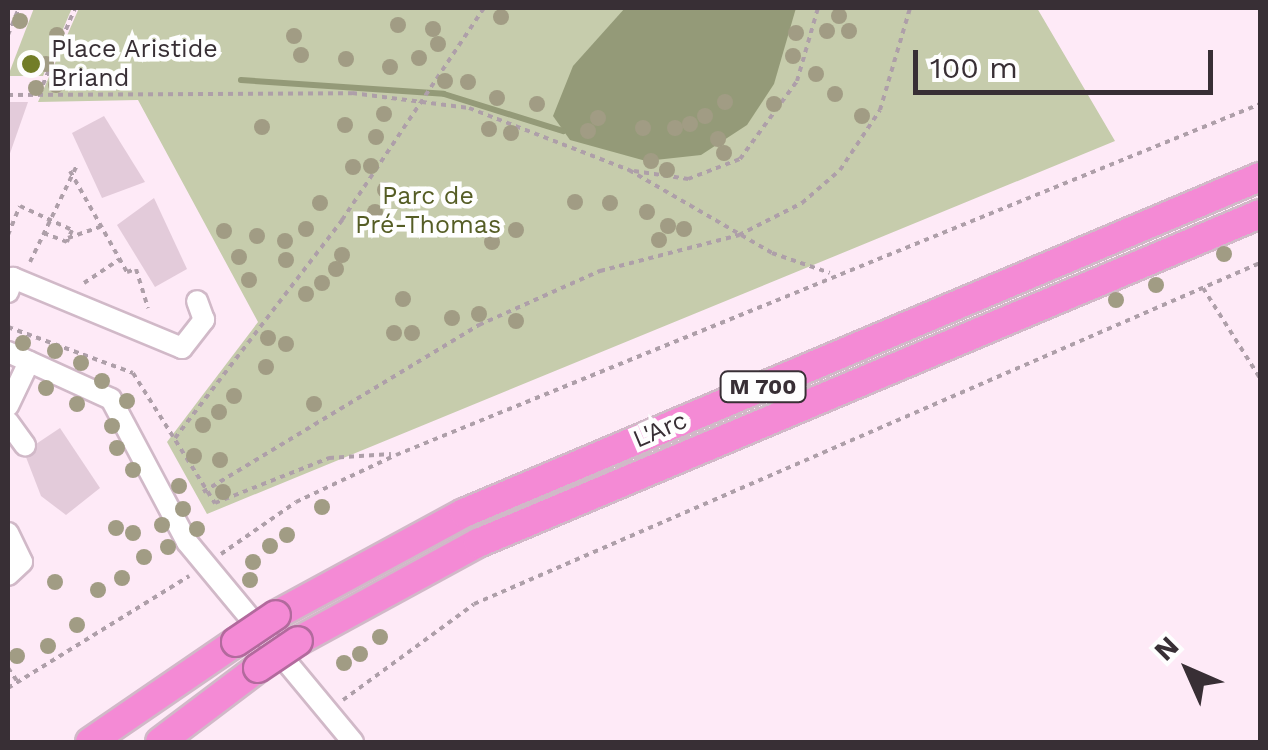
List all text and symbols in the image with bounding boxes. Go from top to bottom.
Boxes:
scale bar [918,30,1218,92]
place label: Place Aristide Briand [51,35,219,94]
text: 100 m [930,50,1018,85]
marker: Place Aristide Briand [20,53,42,75]
park label: Parc de Pré-Thomas [355,182,501,241]
road number: M 700 [718,370,808,404]
street label: L'Arc [629,405,691,455]
north arrow [1138,620,1238,720]
text: N [1147,629,1185,667]

